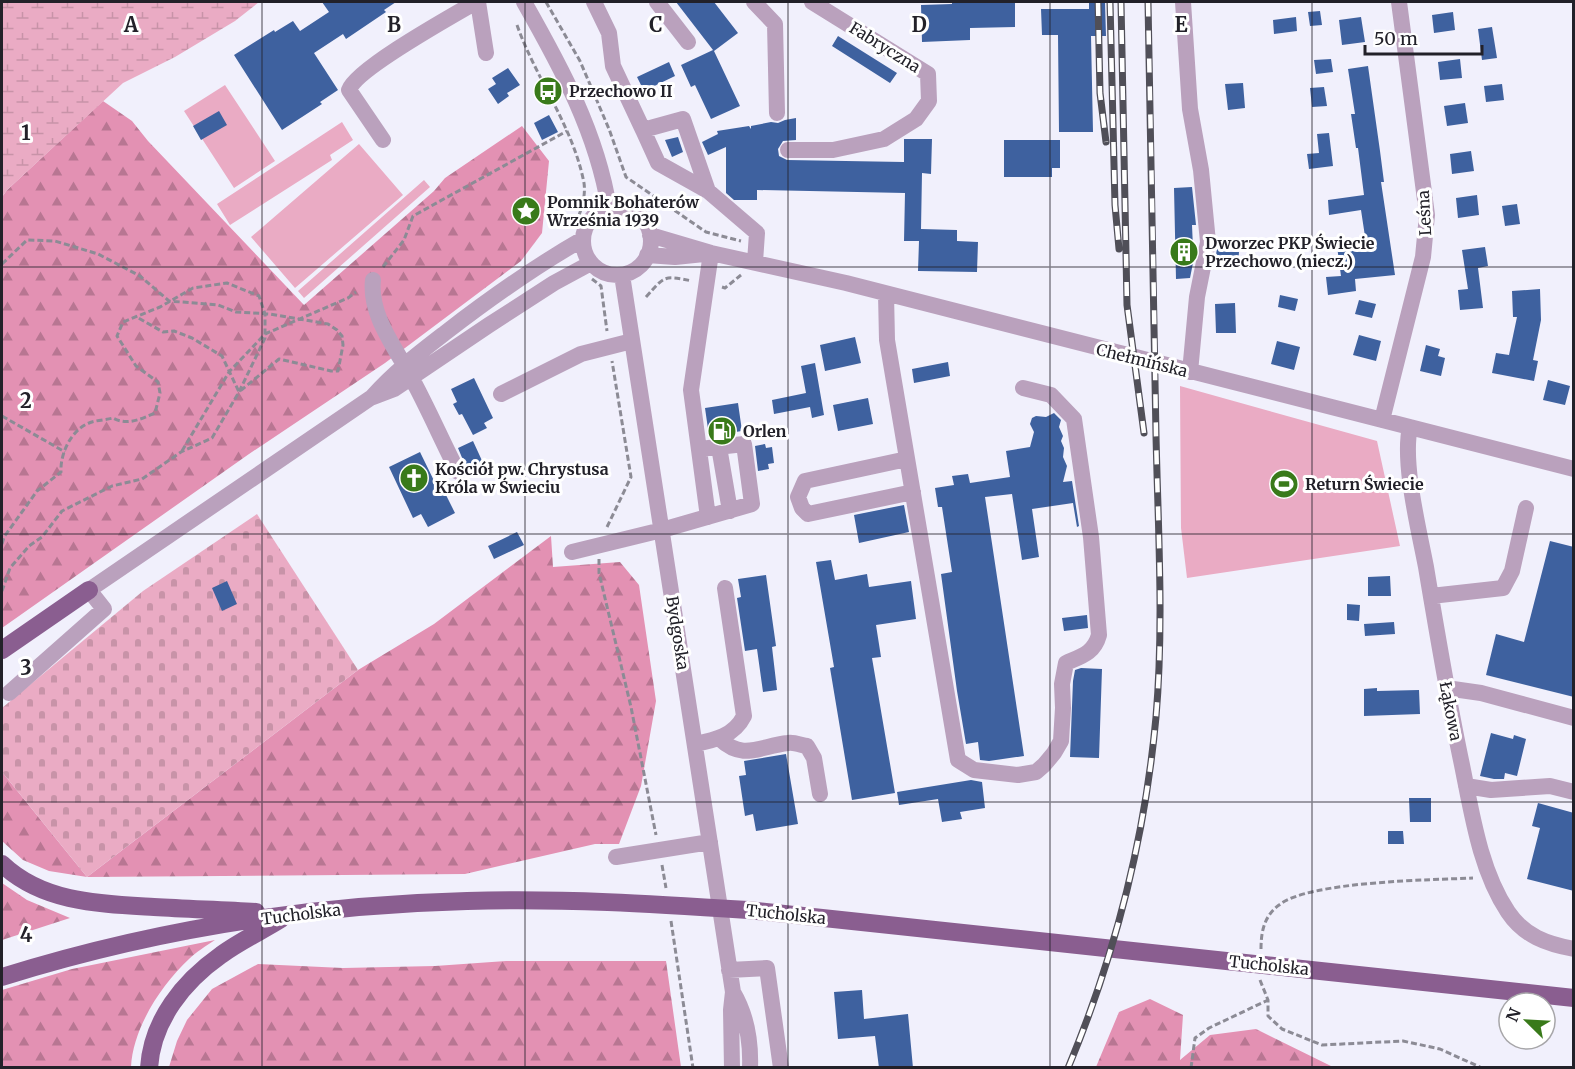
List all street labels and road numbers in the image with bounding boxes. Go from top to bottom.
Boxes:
street label: Fabryczna [846,17,925,77]
street label: Leśna [1413,189,1435,236]
street label: Chełmińska [1094,339,1190,381]
street label: Bydgoska [662,595,694,672]
street label: Łąkowa [1435,680,1467,743]
street label: Tucholska [260,899,342,929]
street label: Tucholska [745,900,827,928]
street label: Tucholska [1228,951,1310,979]

